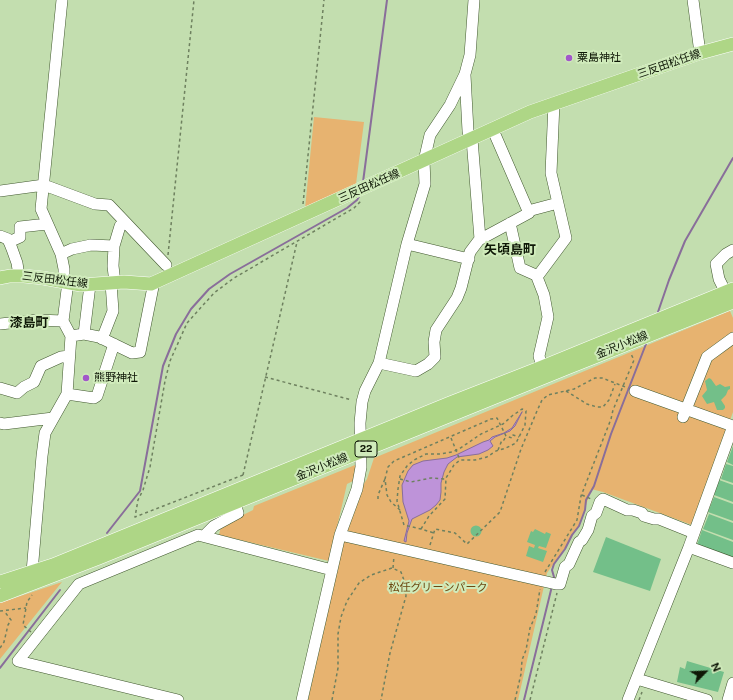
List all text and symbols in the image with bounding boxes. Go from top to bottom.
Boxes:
street label: 三反田松任線 [636,47,702,81]
place label: 粟島神社 [577,51,621,65]
marker: 粟島神社 [564,53,574,63]
street label: 三反田松任線 [336,167,402,205]
district label: 矢頃島町 [484,242,536,258]
street label: 三反田松任線 [21,269,89,291]
district label: 漆島町 [10,315,48,331]
street label: 金沢小松線 [594,329,650,361]
place label: 熊野神社 [94,371,138,385]
marker: 熊野神社 [81,373,91,383]
road number: 22 [355,441,377,457]
street label: 金沢小松線 [294,451,350,483]
park label: 松任グリーンパーク [389,581,487,595]
north arrow [685,652,725,692]
text: N [709,661,723,673]

